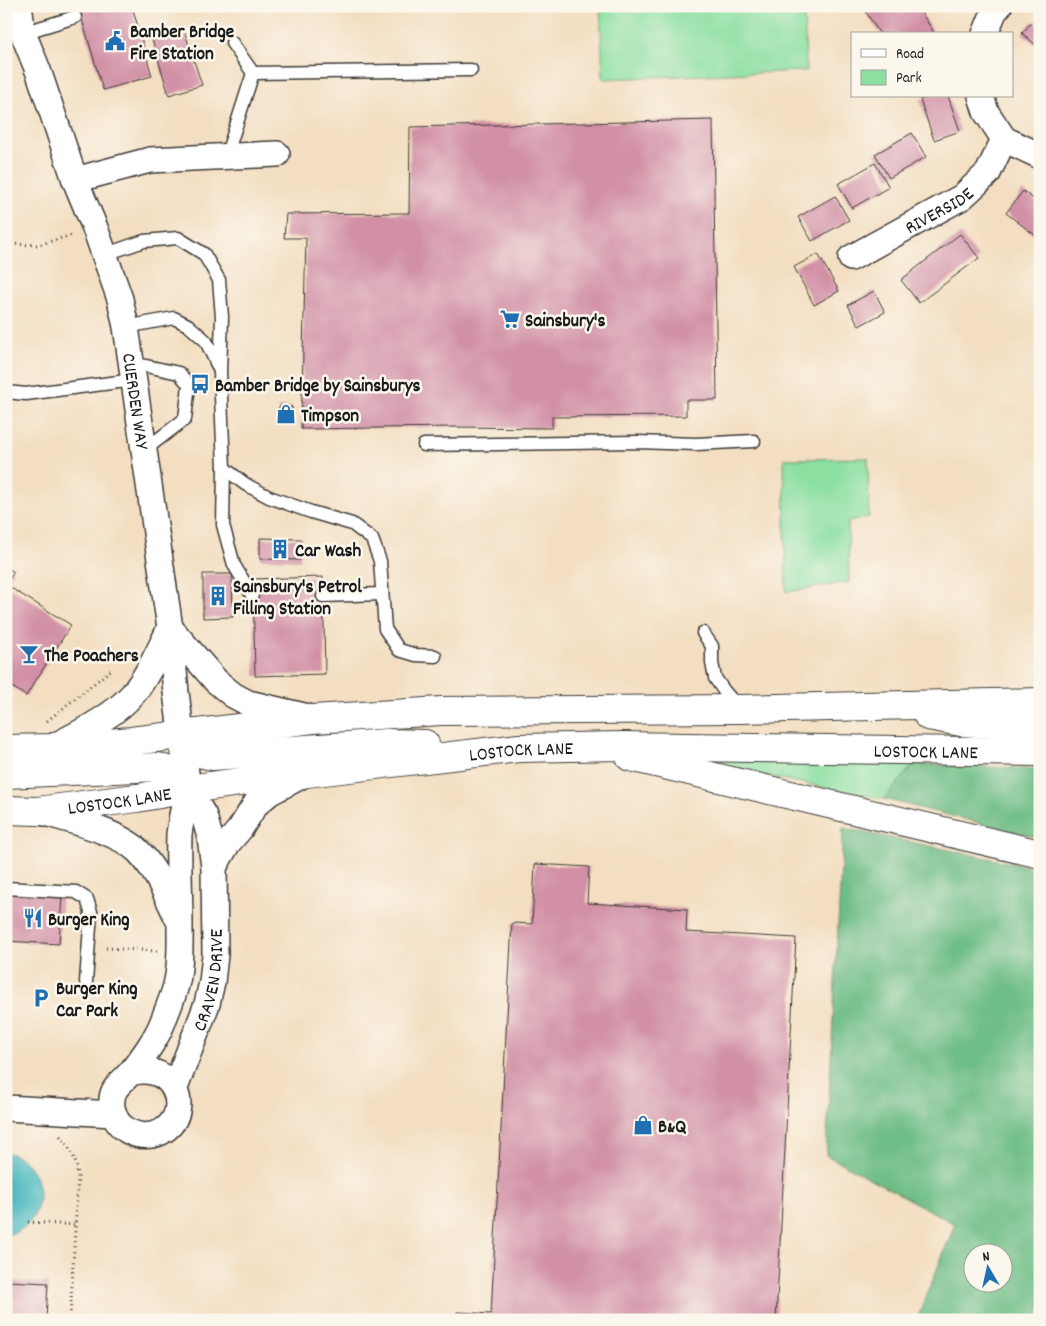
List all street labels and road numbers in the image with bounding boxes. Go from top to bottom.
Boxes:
street label: RIVERSIDE [901,182,982,243]
street label: CUERDEN WAY [113,352,154,452]
street label: LOSTOCK LANE [468,737,574,771]
street label: LOSTOCK LANE [873,740,978,768]
street label: LOSTOCK LANE [66,782,174,824]
street label: CRAVEN DRIVE [188,928,232,1036]

